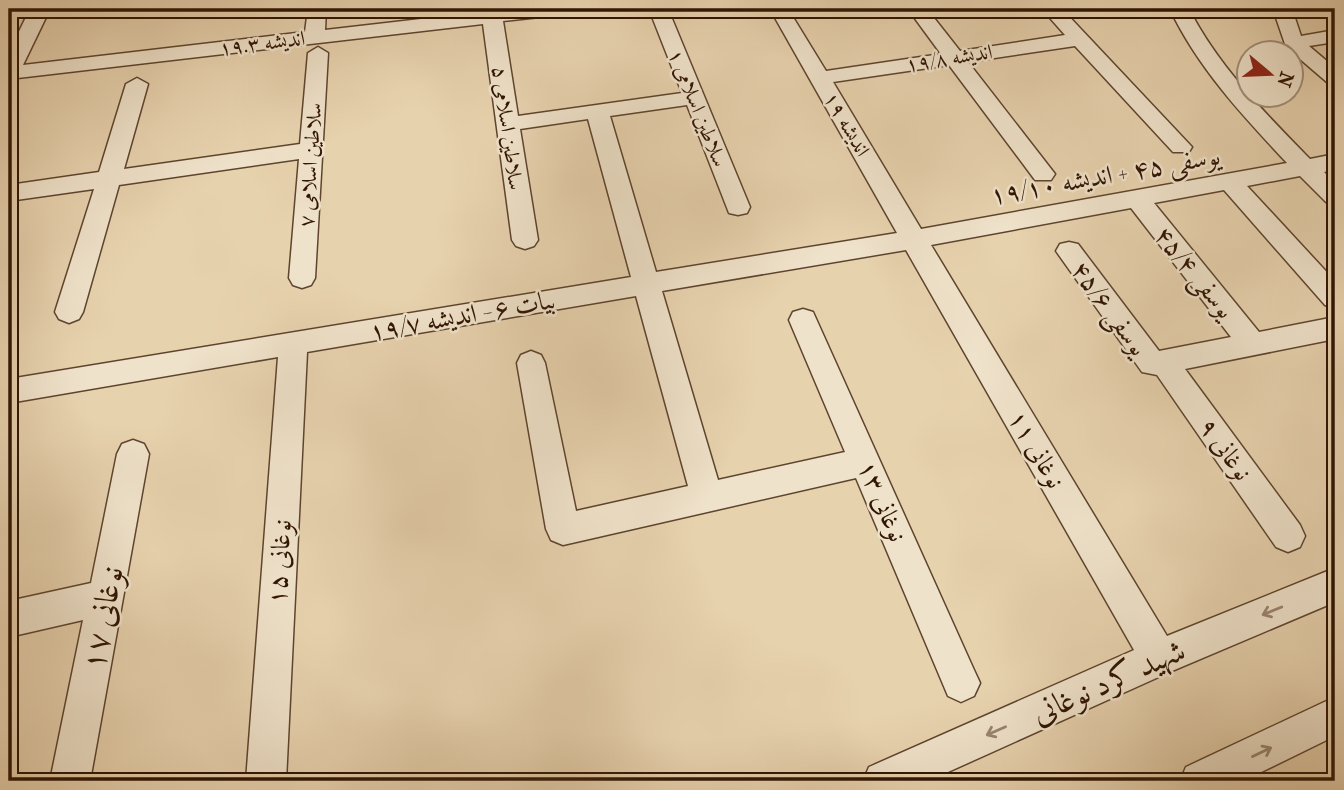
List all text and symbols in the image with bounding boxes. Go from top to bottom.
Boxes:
street label: اندیشه ۱۹.۳ [218,26,306,60]
north arrow [1236,38,1306,108]
street label: اندیشه ۱۹/۸ [904,39,994,77]
street label: سلاطین اسلامی ۱ [664,46,732,170]
street label: سلاطین اسلامی ۵ [487,65,529,191]
text: N [1272,69,1298,90]
street label: اندیشه ۱۹ [819,88,875,160]
street label: سلاطین اسلامی ۷ [294,102,326,228]
street label: یوسفی ۴۵ + اندیشه ۱۹/۱۰ [987,140,1225,214]
street label: یوسفی ۴۵/۴ [1146,220,1242,328]
street label: یوسفی ۴۵/۶ [1062,255,1156,365]
street label: بیات ۶ - اندیشه ۱۹/۷ [367,284,557,347]
street label: نوغانی ۱۱ [1001,405,1071,494]
street label: نوغانی ۹ [1192,412,1259,487]
street label: نوغانی ۱۳ [851,456,913,547]
street label: نوغانی ۱۵ [261,519,299,606]
street label: نوغانی ۱۷ [74,563,132,673]
one-way arrow [1262,606,1283,619]
street label: شهید کرد نوغانی [1026,631,1192,734]
one-way arrow [986,725,1007,738]
one-way arrow [1251,744,1272,757]

